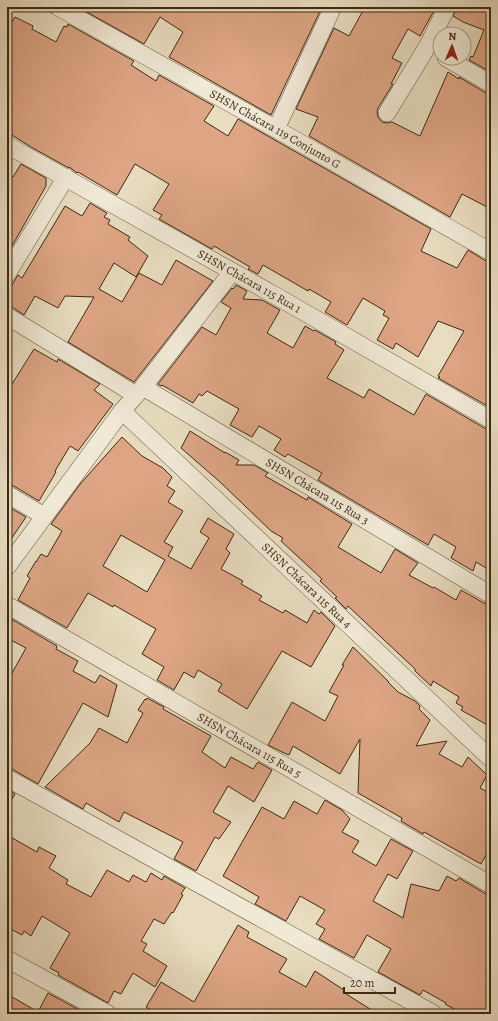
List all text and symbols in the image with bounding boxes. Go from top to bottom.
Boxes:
north arrow [432,26,472,66]
text: N [448,29,457,44]
street label: SHSN Chácara 119 Conjunto G [207,86,343,172]
street label: SHSN Chácara 115 Rua 1 [195,246,304,317]
street label: SHSN Chácara 115 Rua 3 [263,454,372,528]
street label: SHSN Chácara 115 Rua 4 [258,539,356,632]
street label: SHSN Chácara 115 Rua 5 [194,709,304,782]
scale bar [344,969,395,995]
text: 20 m [350,975,374,991]

